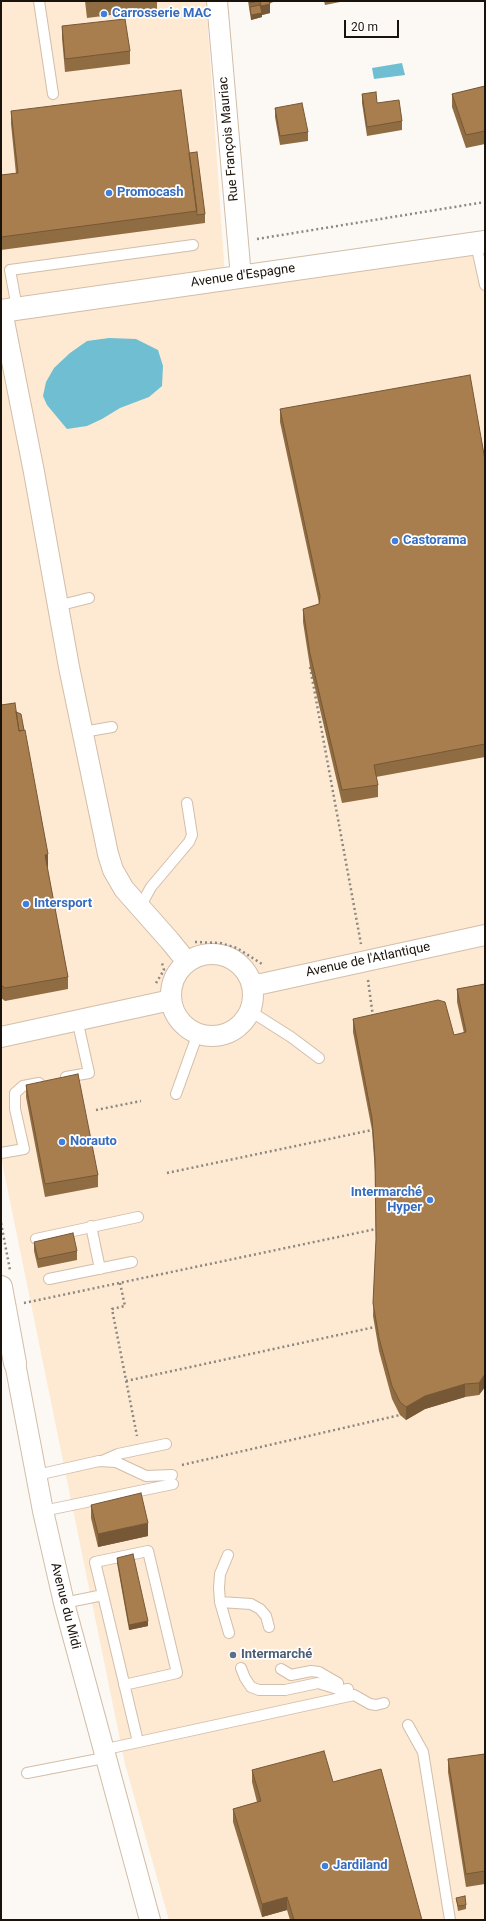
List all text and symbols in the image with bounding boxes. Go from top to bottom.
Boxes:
place label: Carrosserie MAC [112,6,212,22]
marker: Carrosserie MAC [99,9,109,19]
scale bar [346,12,401,38]
text: 20 m [351,20,378,34]
street label: Rue François Mauriac [216,76,242,202]
place label: Promocash [117,185,184,201]
marker: Promocash [104,188,114,198]
street label: Avenue d'Espagne [190,261,296,291]
place label: Castorama [403,533,466,549]
marker: Castorama [390,536,400,546]
place label: Intersport [34,896,92,912]
marker: Intersport [21,899,31,909]
street label: Avenue de l'Atlantique [304,939,432,981]
place label: Norauto [70,1134,117,1150]
marker: Norauto [57,1137,67,1147]
place label: Intermarché Hyper [351,1185,422,1216]
marker: Intermarché Hyper [425,1195,435,1205]
street label: Avenue du Midi [47,1561,83,1651]
place label: Intermarché [241,1647,312,1663]
marker: Intermarché [228,1650,238,1660]
place label: Jardiland [333,1858,388,1874]
marker: Jardiland [320,1861,330,1871]

